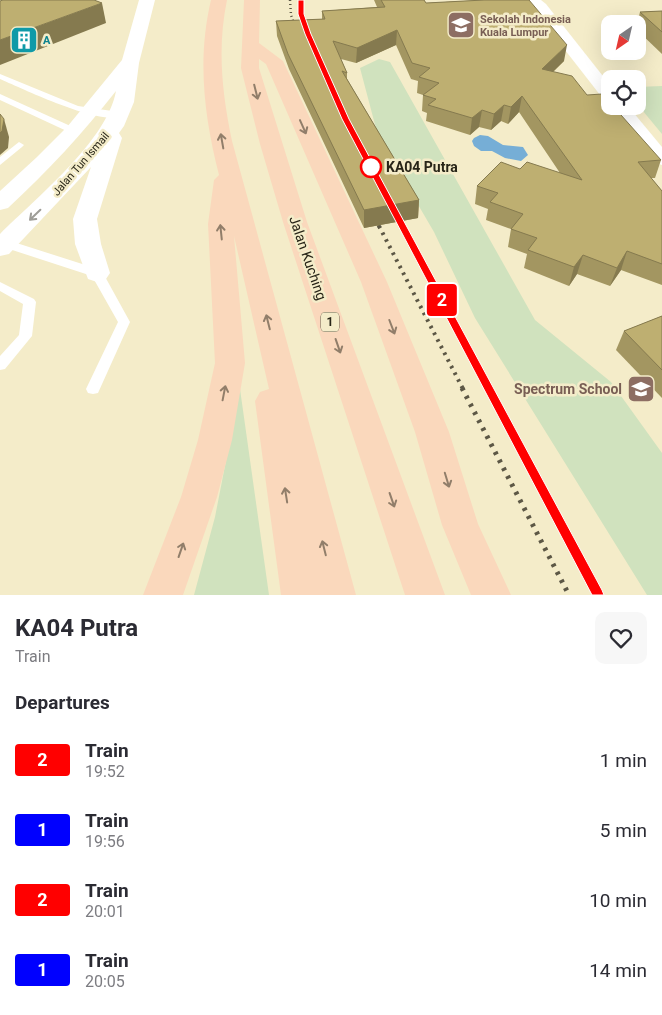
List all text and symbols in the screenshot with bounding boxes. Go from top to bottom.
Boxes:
school or university icon: Sekolah Indonesia Kuala Lumpur [446,10,476,40]
place label: Sekolah Indonesia Kuala Lumpur [480,13,571,39]
north arrow [601,15,646,60]
map controls [601,15,646,115]
building icon: A [9,25,39,55]
place label: A [43,34,51,47]
button: locate [601,70,646,115]
one-way arrow [252,84,261,100]
one-way arrow [298,119,308,134]
street label: Jalan Tun Ismail [50,130,112,198]
one-way arrow [217,134,227,150]
marker: KA04 Putra [360,156,382,178]
place label: KA04 Putra [386,159,458,175]
one-way arrow [28,209,41,221]
street label: Jalan Kuching [286,214,330,302]
one-way arrow [216,224,226,240]
line badge: 2 [426,284,458,316]
text: 2 [437,289,447,310]
road number: 1 [321,313,339,332]
one-way arrow [262,315,272,331]
one-way arrow [388,320,397,335]
one-way arrow [334,338,343,354]
school or university icon: Spectrum School [626,374,656,404]
place label: Spectrum School [514,381,622,397]
one-way arrow [220,386,230,402]
one-way arrow [442,472,452,488]
one-way arrow [280,487,290,503]
one-way arrow [388,492,397,507]
one-way arrow [319,540,328,556]
one-way arrow [177,542,186,558]
button: heart [595,612,647,664]
text: KA04 Putra [15,614,138,642]
text: Train [15,647,51,666]
text: Departures [15,691,110,714]
text: Train [85,739,129,762]
text: 2 [37,749,48,770]
text: 1 min [600,749,647,772]
text: 19:52 [85,762,125,781]
text: Train [85,809,129,832]
text: 1 [37,819,48,840]
text: 5 min [600,819,647,842]
text: 19:56 [85,832,125,851]
text: Train [85,879,129,902]
text: 2 [37,889,48,910]
text: 10 min [589,889,647,912]
text: 20:01 [85,902,125,921]
text: Train [85,949,129,972]
text: 1 [37,959,48,980]
text: 14 min [589,959,647,982]
text: 20:05 [85,972,125,991]

